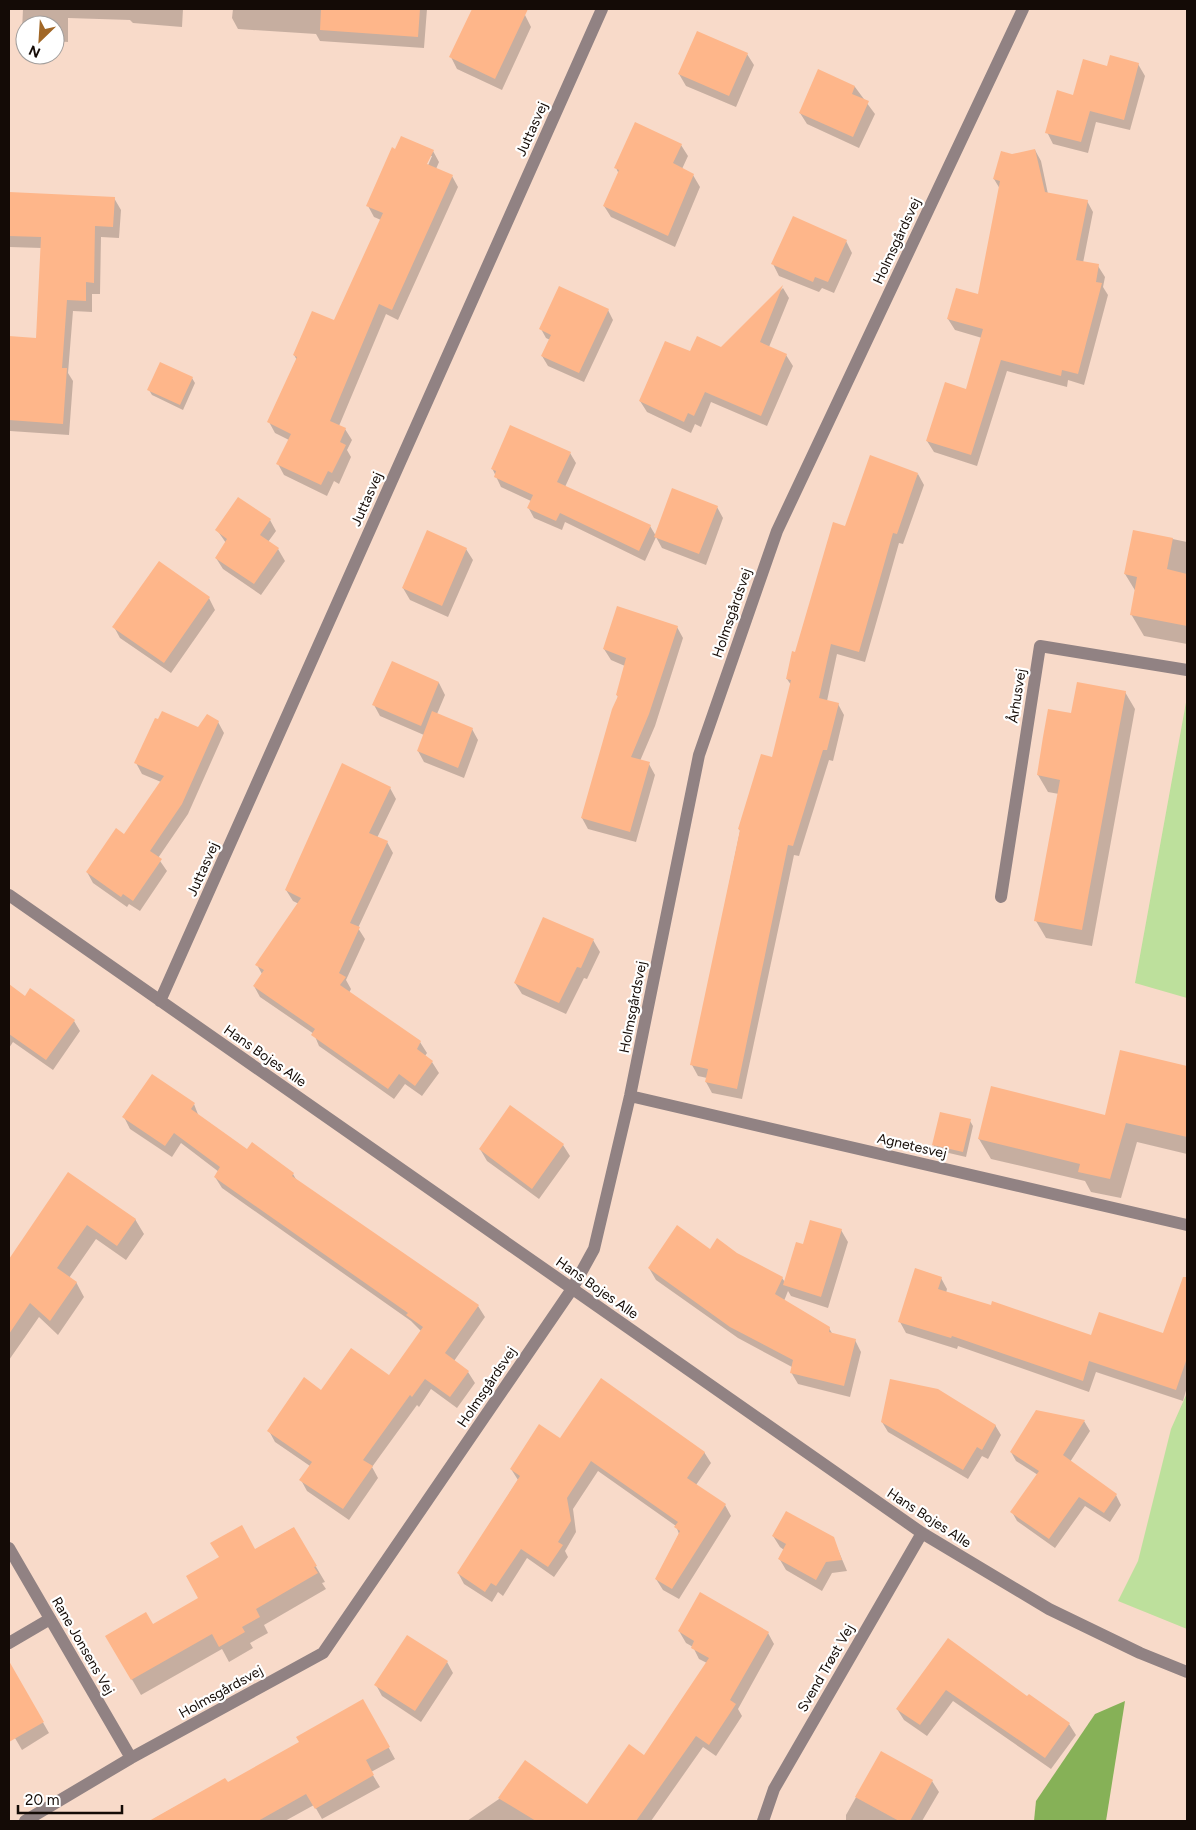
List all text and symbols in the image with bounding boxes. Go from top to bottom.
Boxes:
north arrow [15,15,65,65]
text: N [26,41,43,61]
street label: Juttasvej [512,99,552,159]
street label: Holmsgårdsvej [870,195,924,287]
street label: Juttasvej [347,469,387,529]
street label: Holmsgårdsvej [709,566,755,660]
street label: Århusvej [1004,668,1030,724]
street label: Juttasvej [183,839,223,899]
street label: Holmsgårdsvej [616,959,650,1055]
street label: Hans Bojes Alle [220,1021,310,1091]
street label: Agnetesvej [875,1130,949,1162]
street label: Hans Bojes Alle [552,1253,642,1323]
street label: Holmsgårdsvej [454,1343,520,1431]
street label: Hans Bojes Alle [884,1485,975,1552]
street label: Rane Jonsens Vej [48,1594,118,1698]
street label: Svend Trøst Vej [794,1621,858,1715]
street label: Holmsgårdsvej [176,1662,266,1722]
scale bar [18,1782,121,1814]
text: 20 m [25,1791,59,1809]

